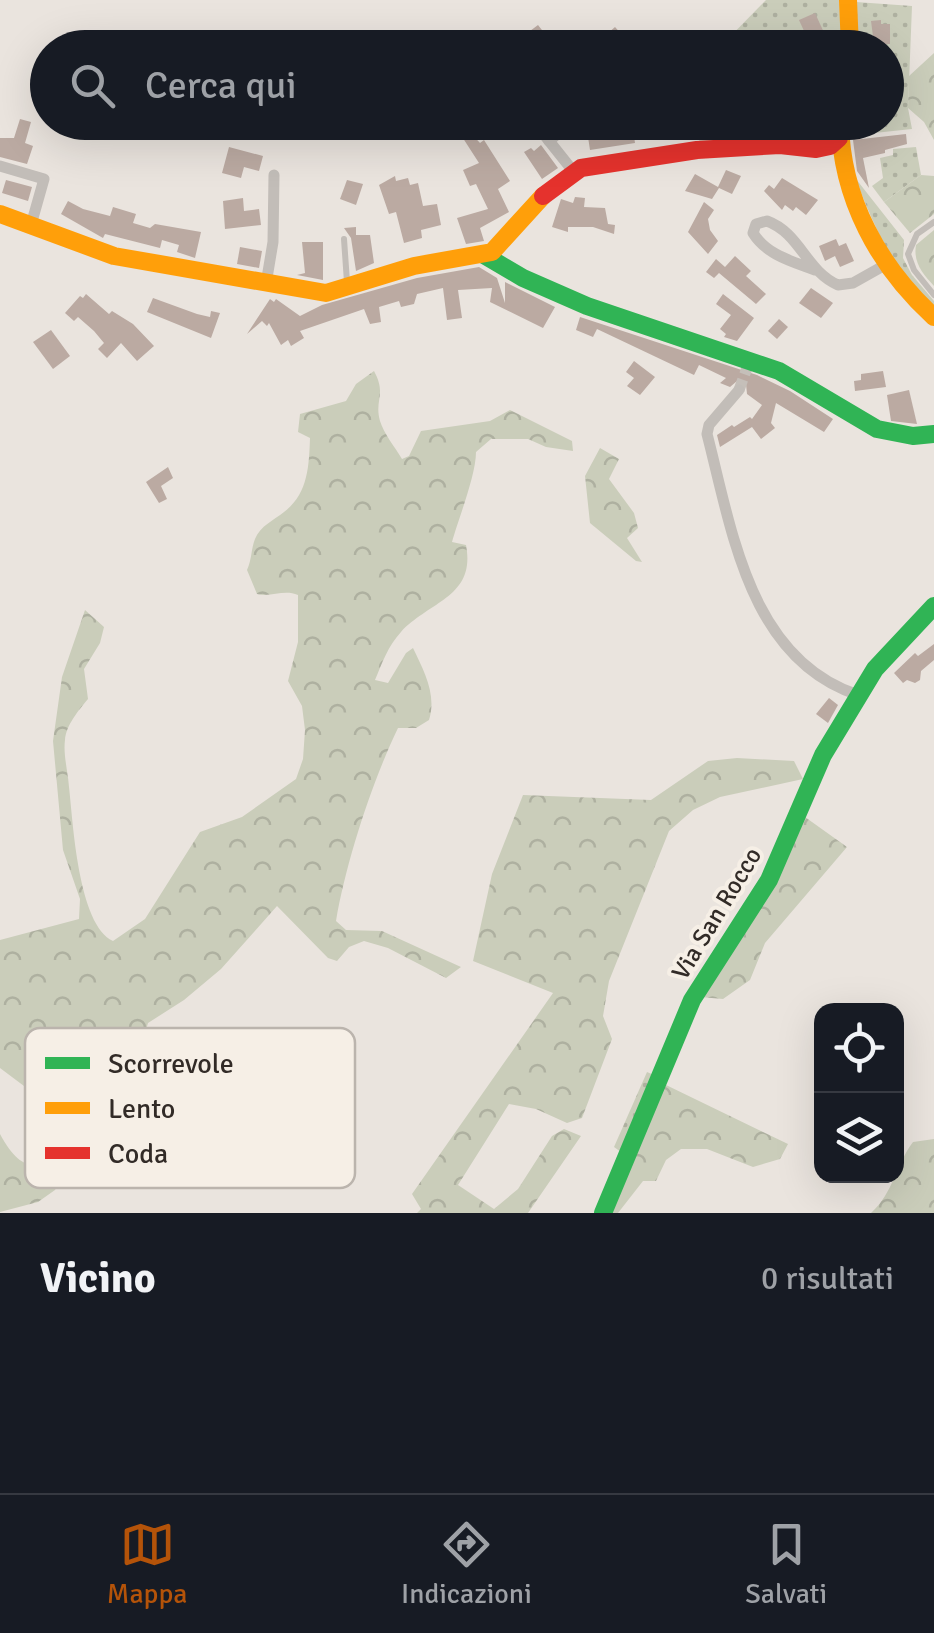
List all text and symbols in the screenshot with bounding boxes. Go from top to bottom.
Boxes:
search box [30,30,904,140]
icon: search [65,58,120,113]
text: Cerca qui [145,62,297,109]
street label: Via San Rocco [665,841,768,985]
map controls [814,1003,904,1183]
button: locate [814,1003,904,1093]
legend [25,1028,355,1188]
text: Scorrevole [108,1047,234,1081]
text: Lento [108,1092,175,1126]
button: layers [814,1093,904,1183]
text: Coda [108,1137,168,1171]
text: Vicino [40,1253,156,1304]
text: 0 risultati [761,1259,894,1298]
tab: Mappa [107,1517,187,1611]
tab: Indicazioni [401,1517,532,1611]
tab: Salvati [745,1517,827,1611]

